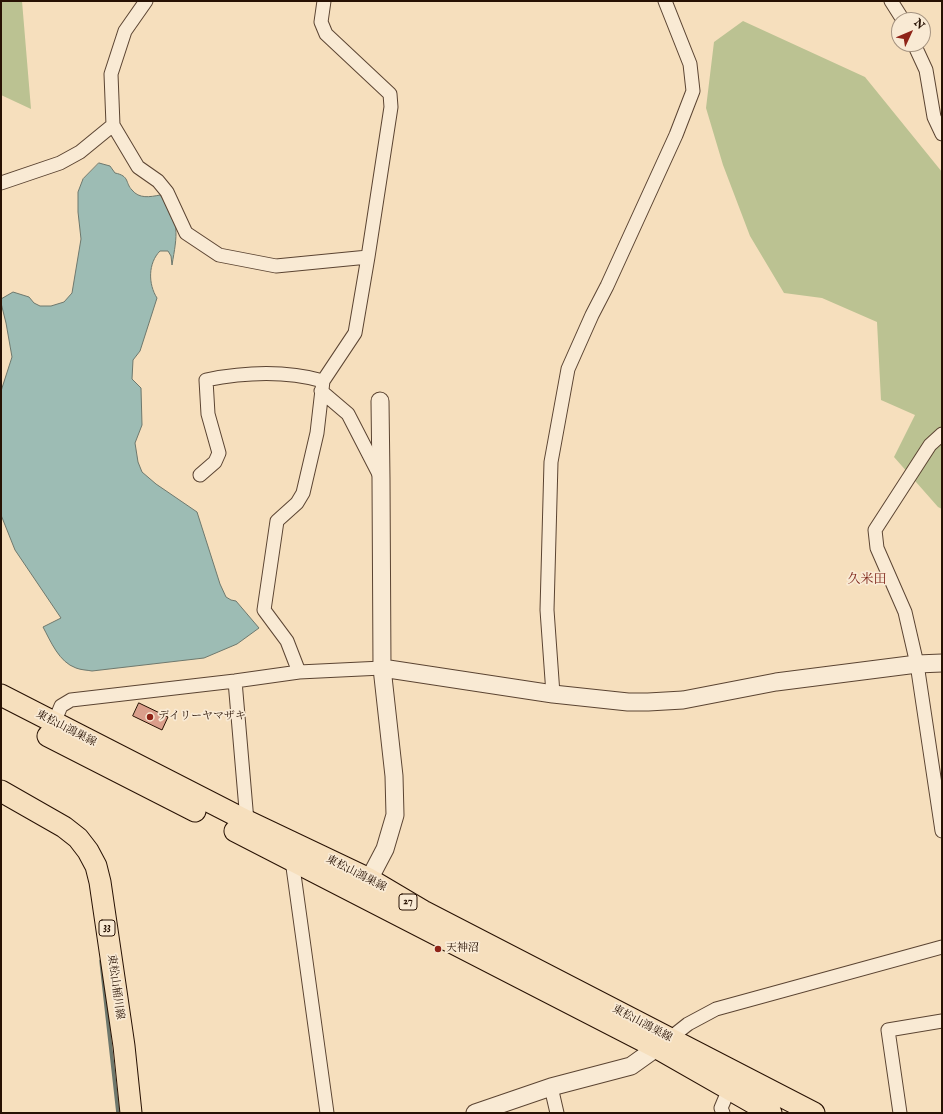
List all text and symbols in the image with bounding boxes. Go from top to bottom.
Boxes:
north arrow [891,12,931,52]
text: N [911,16,927,33]
district label: 久米田 [848,572,886,588]
street label: 東松山鴻巣線 [34,708,98,750]
place label: デイリーヤマザキ [158,710,246,724]
marker: デイリーヤマザキ [145,712,155,722]
street label: 東松山鴻巣線 [324,853,388,895]
road number: 27 [399,894,417,910]
road number: 33 [99,920,115,936]
place label: 天神沼 [446,942,479,956]
marker: 天神沼 [433,944,443,954]
street label: 東松山桶川線 [104,953,126,1021]
street label: 東松山鴻巣線 [610,1003,674,1045]

